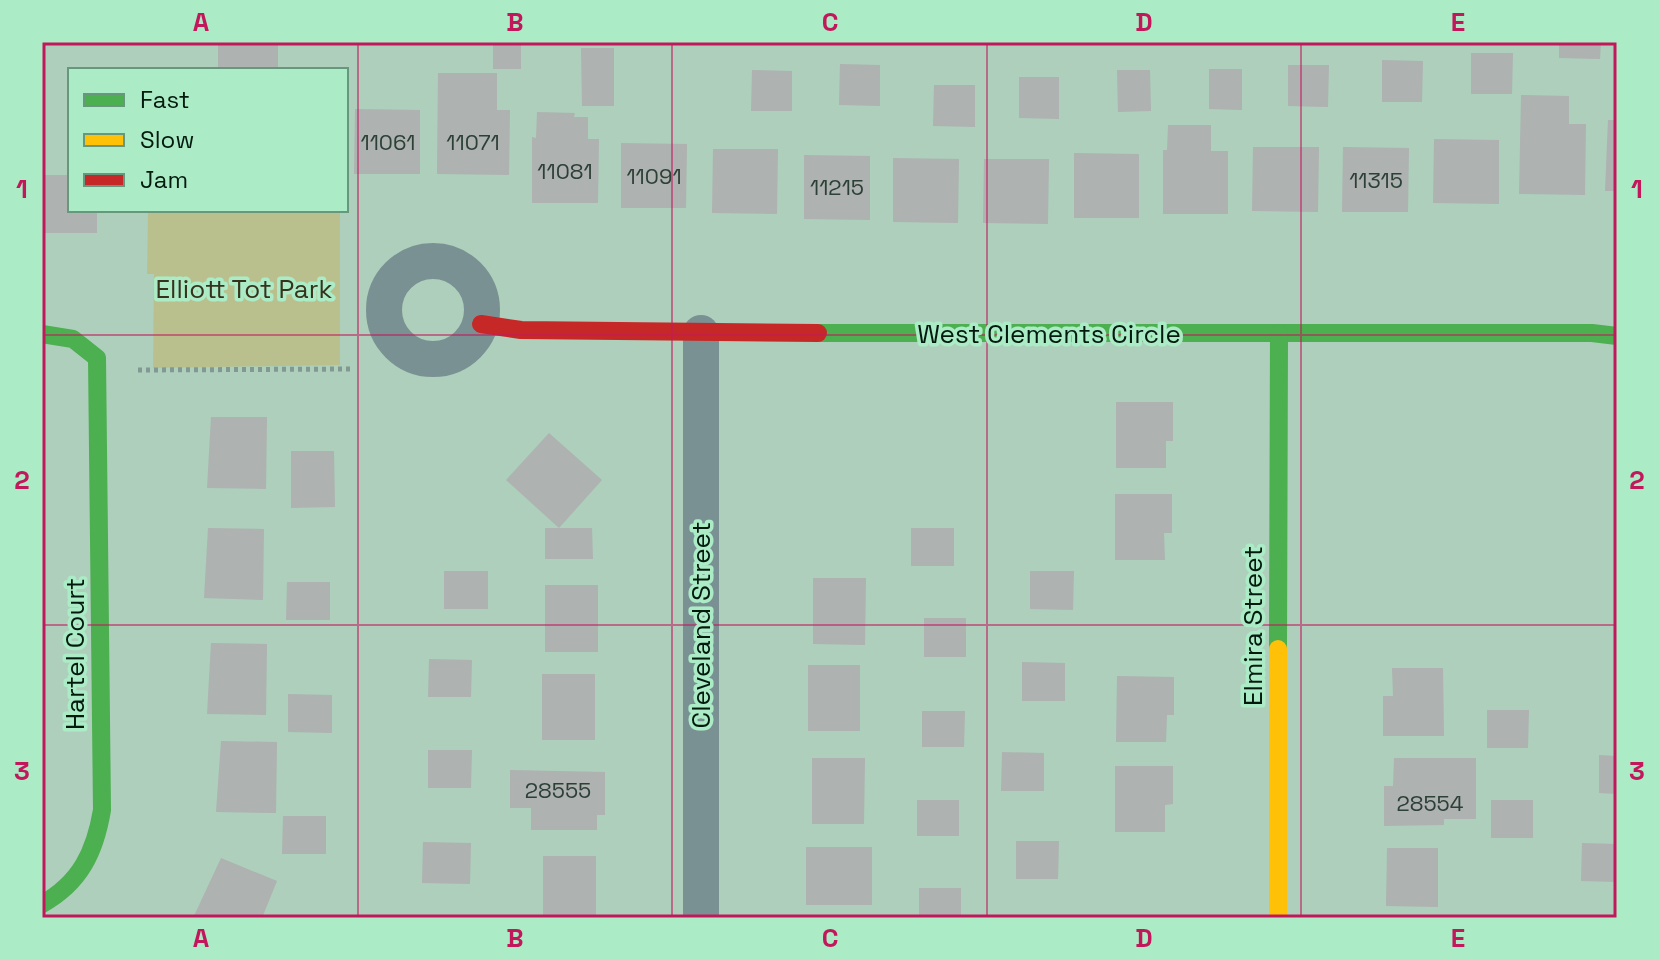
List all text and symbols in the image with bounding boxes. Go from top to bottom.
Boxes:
text: A [193,5,210,39]
text: B [506,5,524,39]
text: C [822,5,838,39]
text: D [1135,5,1153,39]
text: E [1451,5,1465,39]
legend [68,68,348,212]
text: Fast [140,84,190,115]
text: Slow [140,124,194,155]
house number: 11061 [360,128,416,156]
house number: 11071 [446,128,500,156]
house number: 11081 [537,157,593,185]
house number: 11091 [626,162,682,190]
text: Jam [140,164,188,195]
house number: 11315 [1349,166,1403,194]
text: 1 [16,172,28,206]
text: 1 [1631,172,1643,206]
house number: 11215 [810,173,864,201]
park label: Elliott Tot Park [155,272,333,306]
street label: West Clements Circle [917,317,1181,351]
text: 2 [14,463,30,497]
text: 2 [1629,463,1645,497]
street label: Cleveland Street [684,522,718,728]
street label: Elmira Street [1236,546,1270,706]
street label: Hartel Court [58,578,92,730]
text: 3 [14,754,30,788]
text: 3 [1629,754,1645,788]
house number: 28555 [525,776,591,804]
house number: 28554 [1396,789,1464,817]
text: A [193,921,210,955]
text: B [506,921,524,955]
text: C [822,921,838,955]
text: D [1135,921,1153,955]
text: E [1451,921,1465,955]

